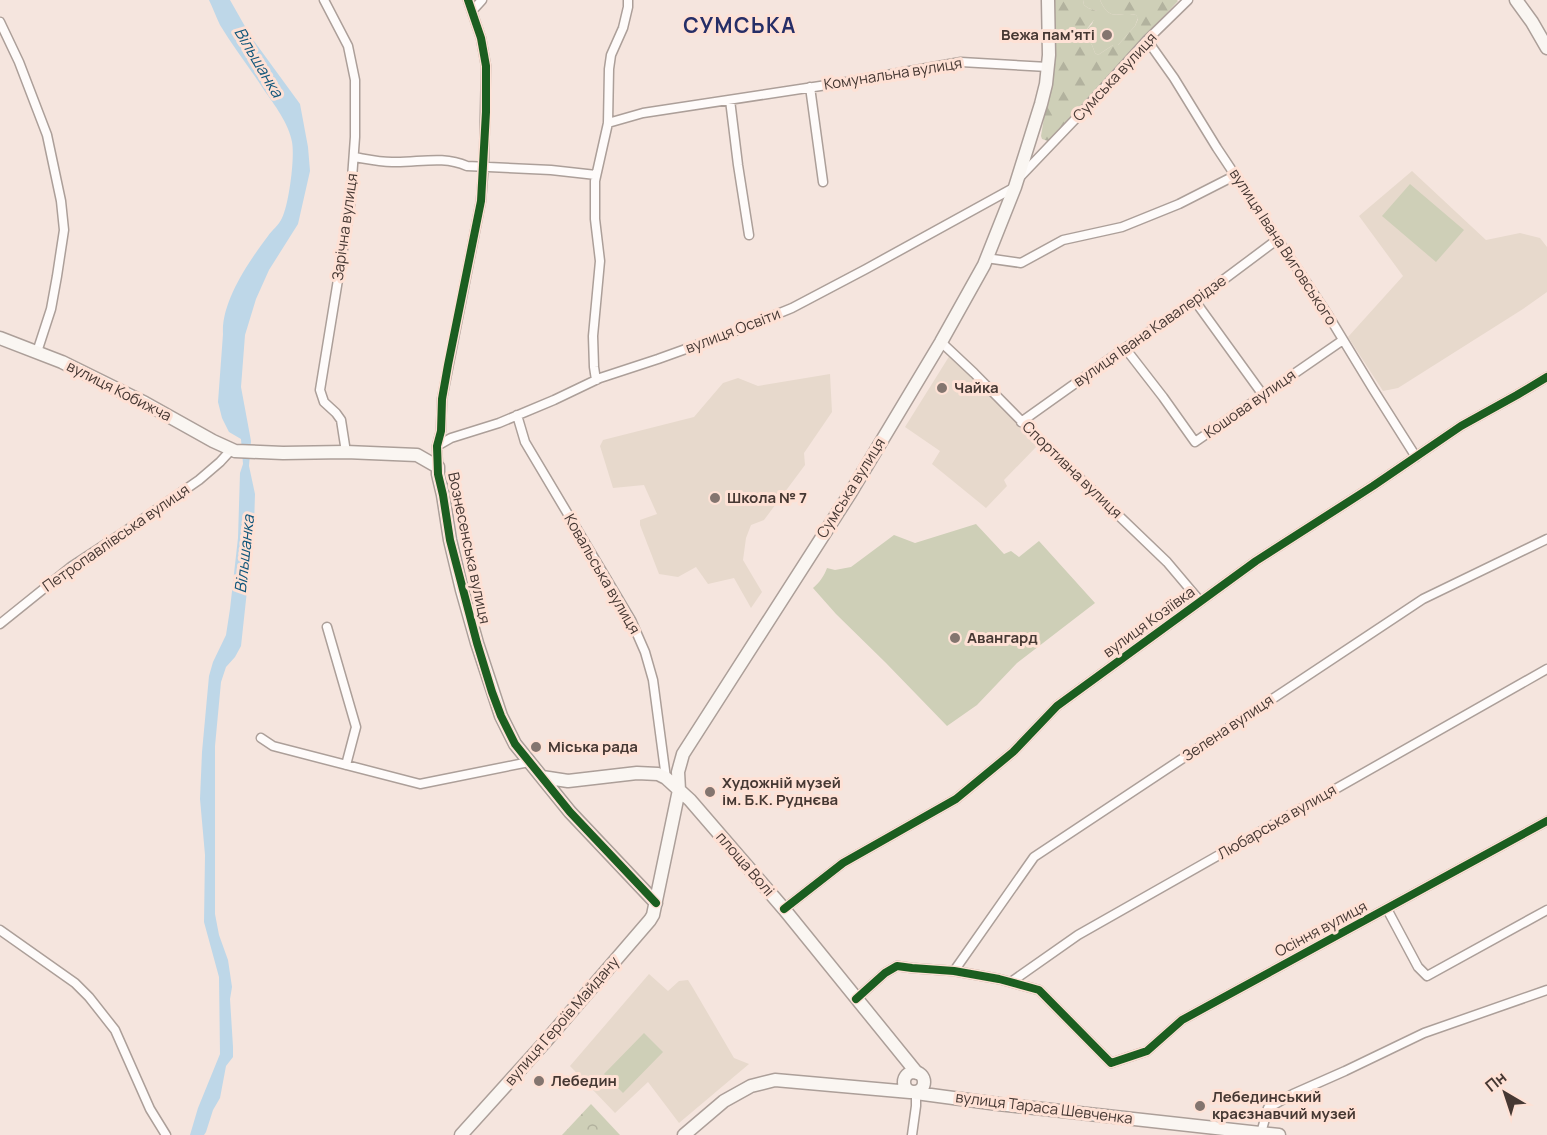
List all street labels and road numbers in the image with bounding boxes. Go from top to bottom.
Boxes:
street label: Сумська вулиця [1068,28,1161,126]
street label: Комунальна вулиця [822,52,964,95]
street label: вулиця Івана Виговського [1225,164,1342,329]
street label: Зарічна вулиця [327,172,362,282]
street label: вулиця Івана Кавалерідзе [1069,270,1231,391]
street label: вулиця Освіти [682,303,783,358]
street label: вулиця Кобижча [63,355,175,426]
street label: Кошова вулиця [1200,364,1300,443]
street label: Спортивна вулиця [1018,416,1127,523]
street label: Сумська вулиця [811,434,890,542]
street label: Вознесенська вулиця [443,470,496,626]
street label: Петропавлівська вулиця [38,479,193,596]
street label: Ковальська вулиця [559,510,645,638]
street label: вулиця Козіївка [1099,581,1199,662]
street label: Зелена вулиця [1178,689,1277,766]
street label: Любарська вулиця [1214,779,1340,864]
street label: площа Волі [712,827,779,900]
street label: Осіння вулиця [1271,895,1371,962]
street label: вулиця Героїв Майдану [500,952,624,1090]
street label: вулиця Тараса Шевченка [954,1086,1134,1129]

